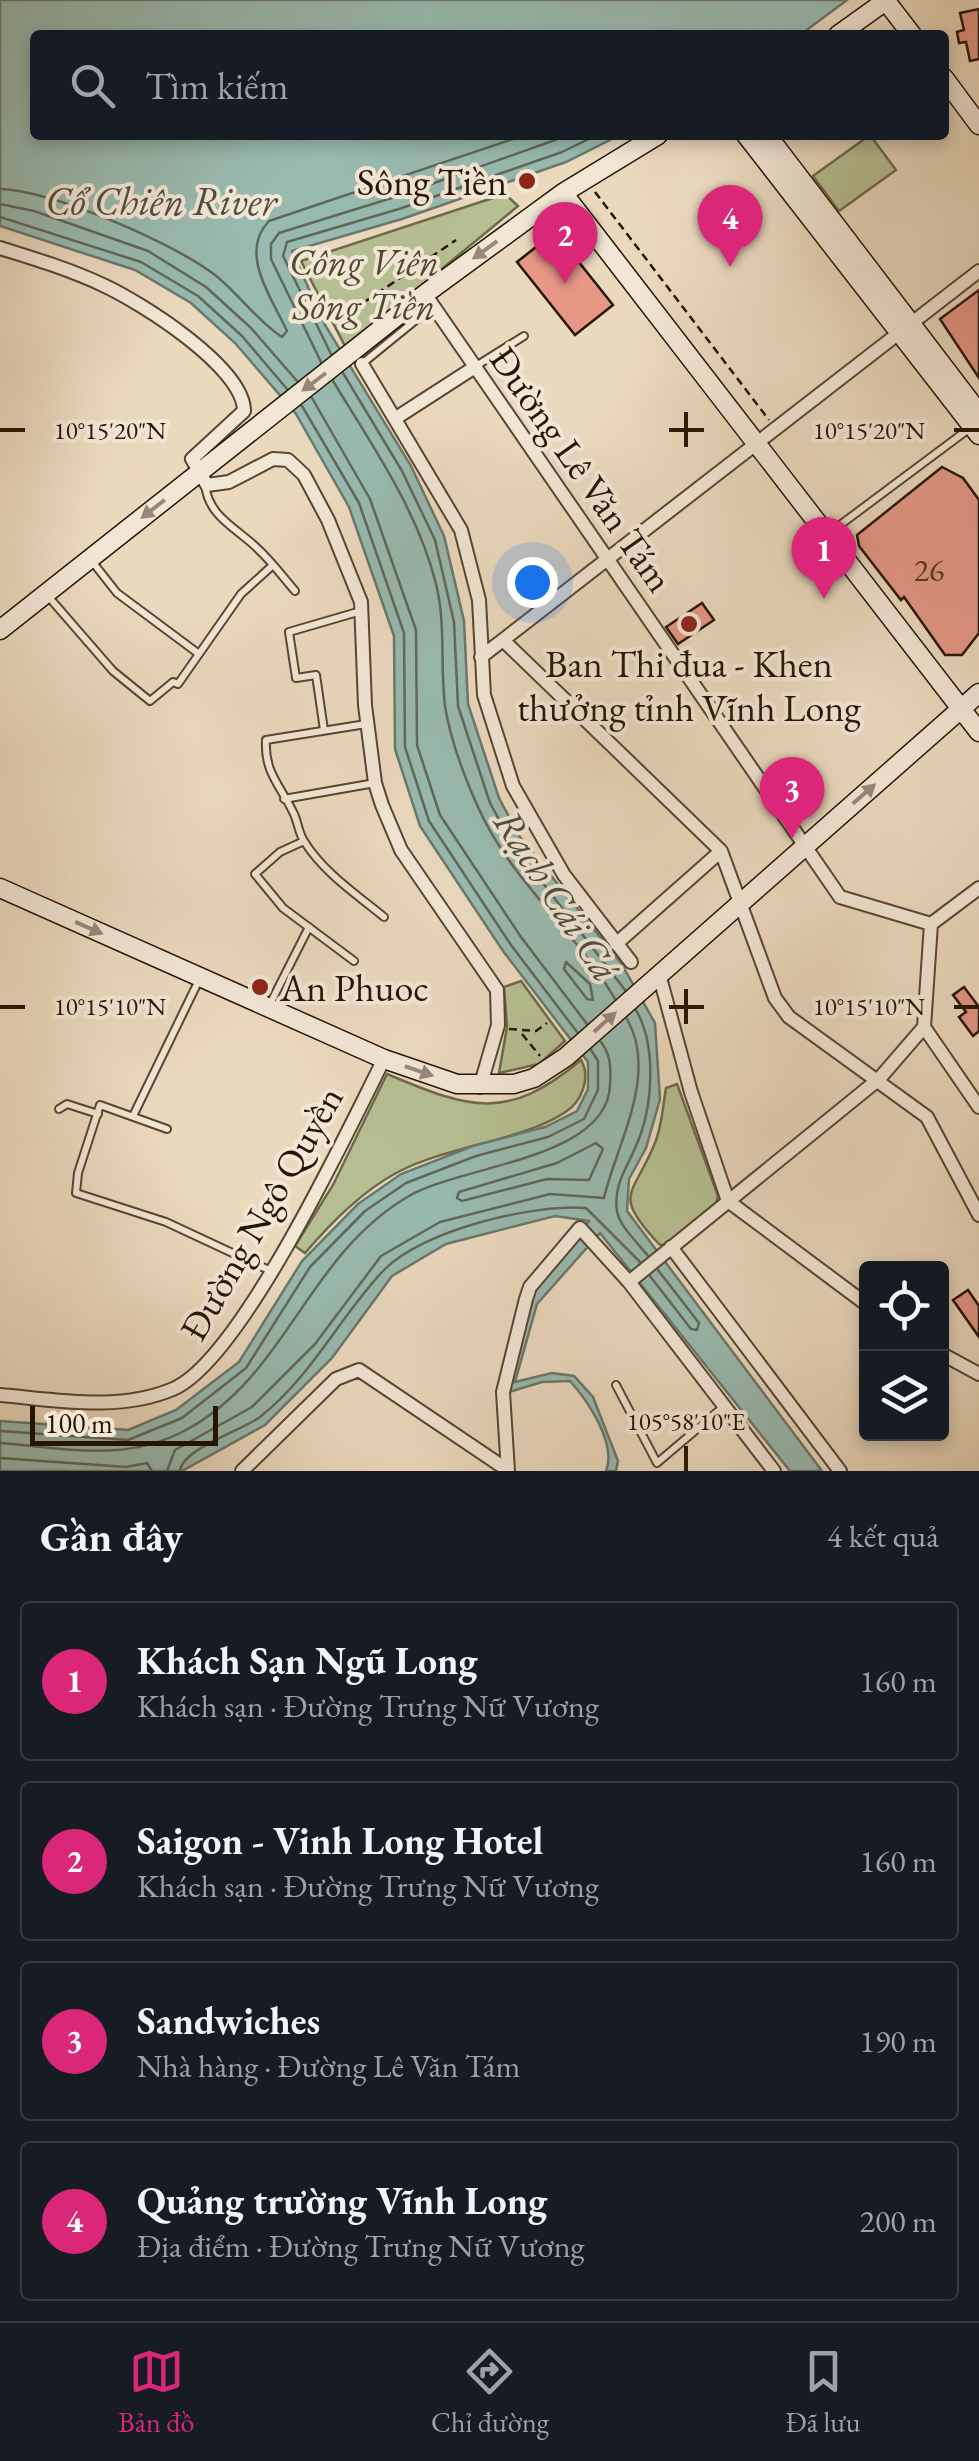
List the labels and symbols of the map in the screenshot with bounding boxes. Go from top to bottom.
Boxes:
place label: Sông Tiền [357,157,507,206]
marker: Sông Tiền [516,170,538,192]
water label: Cổ Chiên River [45,175,278,227]
pin: 4 [698,184,762,267]
pin: 2 [532,202,598,284]
park label: Công Viên Sông Tiền [289,237,439,330]
one-way arrow [472,240,498,260]
street label: Đường Lê Văn Tám [479,337,685,601]
one-way arrow [301,372,327,392]
text: 10°15'20"N [54,414,166,446]
text: 10°15'20"N [813,414,925,446]
one-way arrow [140,499,166,519]
pin: 1 [792,516,856,599]
house number: 26 [914,549,944,591]
your location [507,557,558,608]
marker: Ban Thi đua - Khen thưởng tỉnh Vĩnh Long [678,613,700,635]
place label: Ban Thi đua - Khen thưởng tỉnh Vĩnh Long [517,639,861,732]
pin: 3 [760,756,824,839]
one-way arrow [852,784,877,806]
water label: Rạch Cái Cá [482,799,632,991]
one-way arrow [75,919,104,936]
place label: An Phuoc [279,963,429,1012]
marker: An Phuoc [249,976,271,998]
text: 10°15'10"N [54,990,166,1022]
text: 10°15'10"N [813,990,925,1022]
one-way arrow [592,1011,617,1033]
one-way arrow [405,1064,435,1079]
street label: Đường Ngô Quyền [168,1077,354,1349]
scale bar [30,1401,218,1446]
text: 105°58'10"E [627,1405,745,1437]

